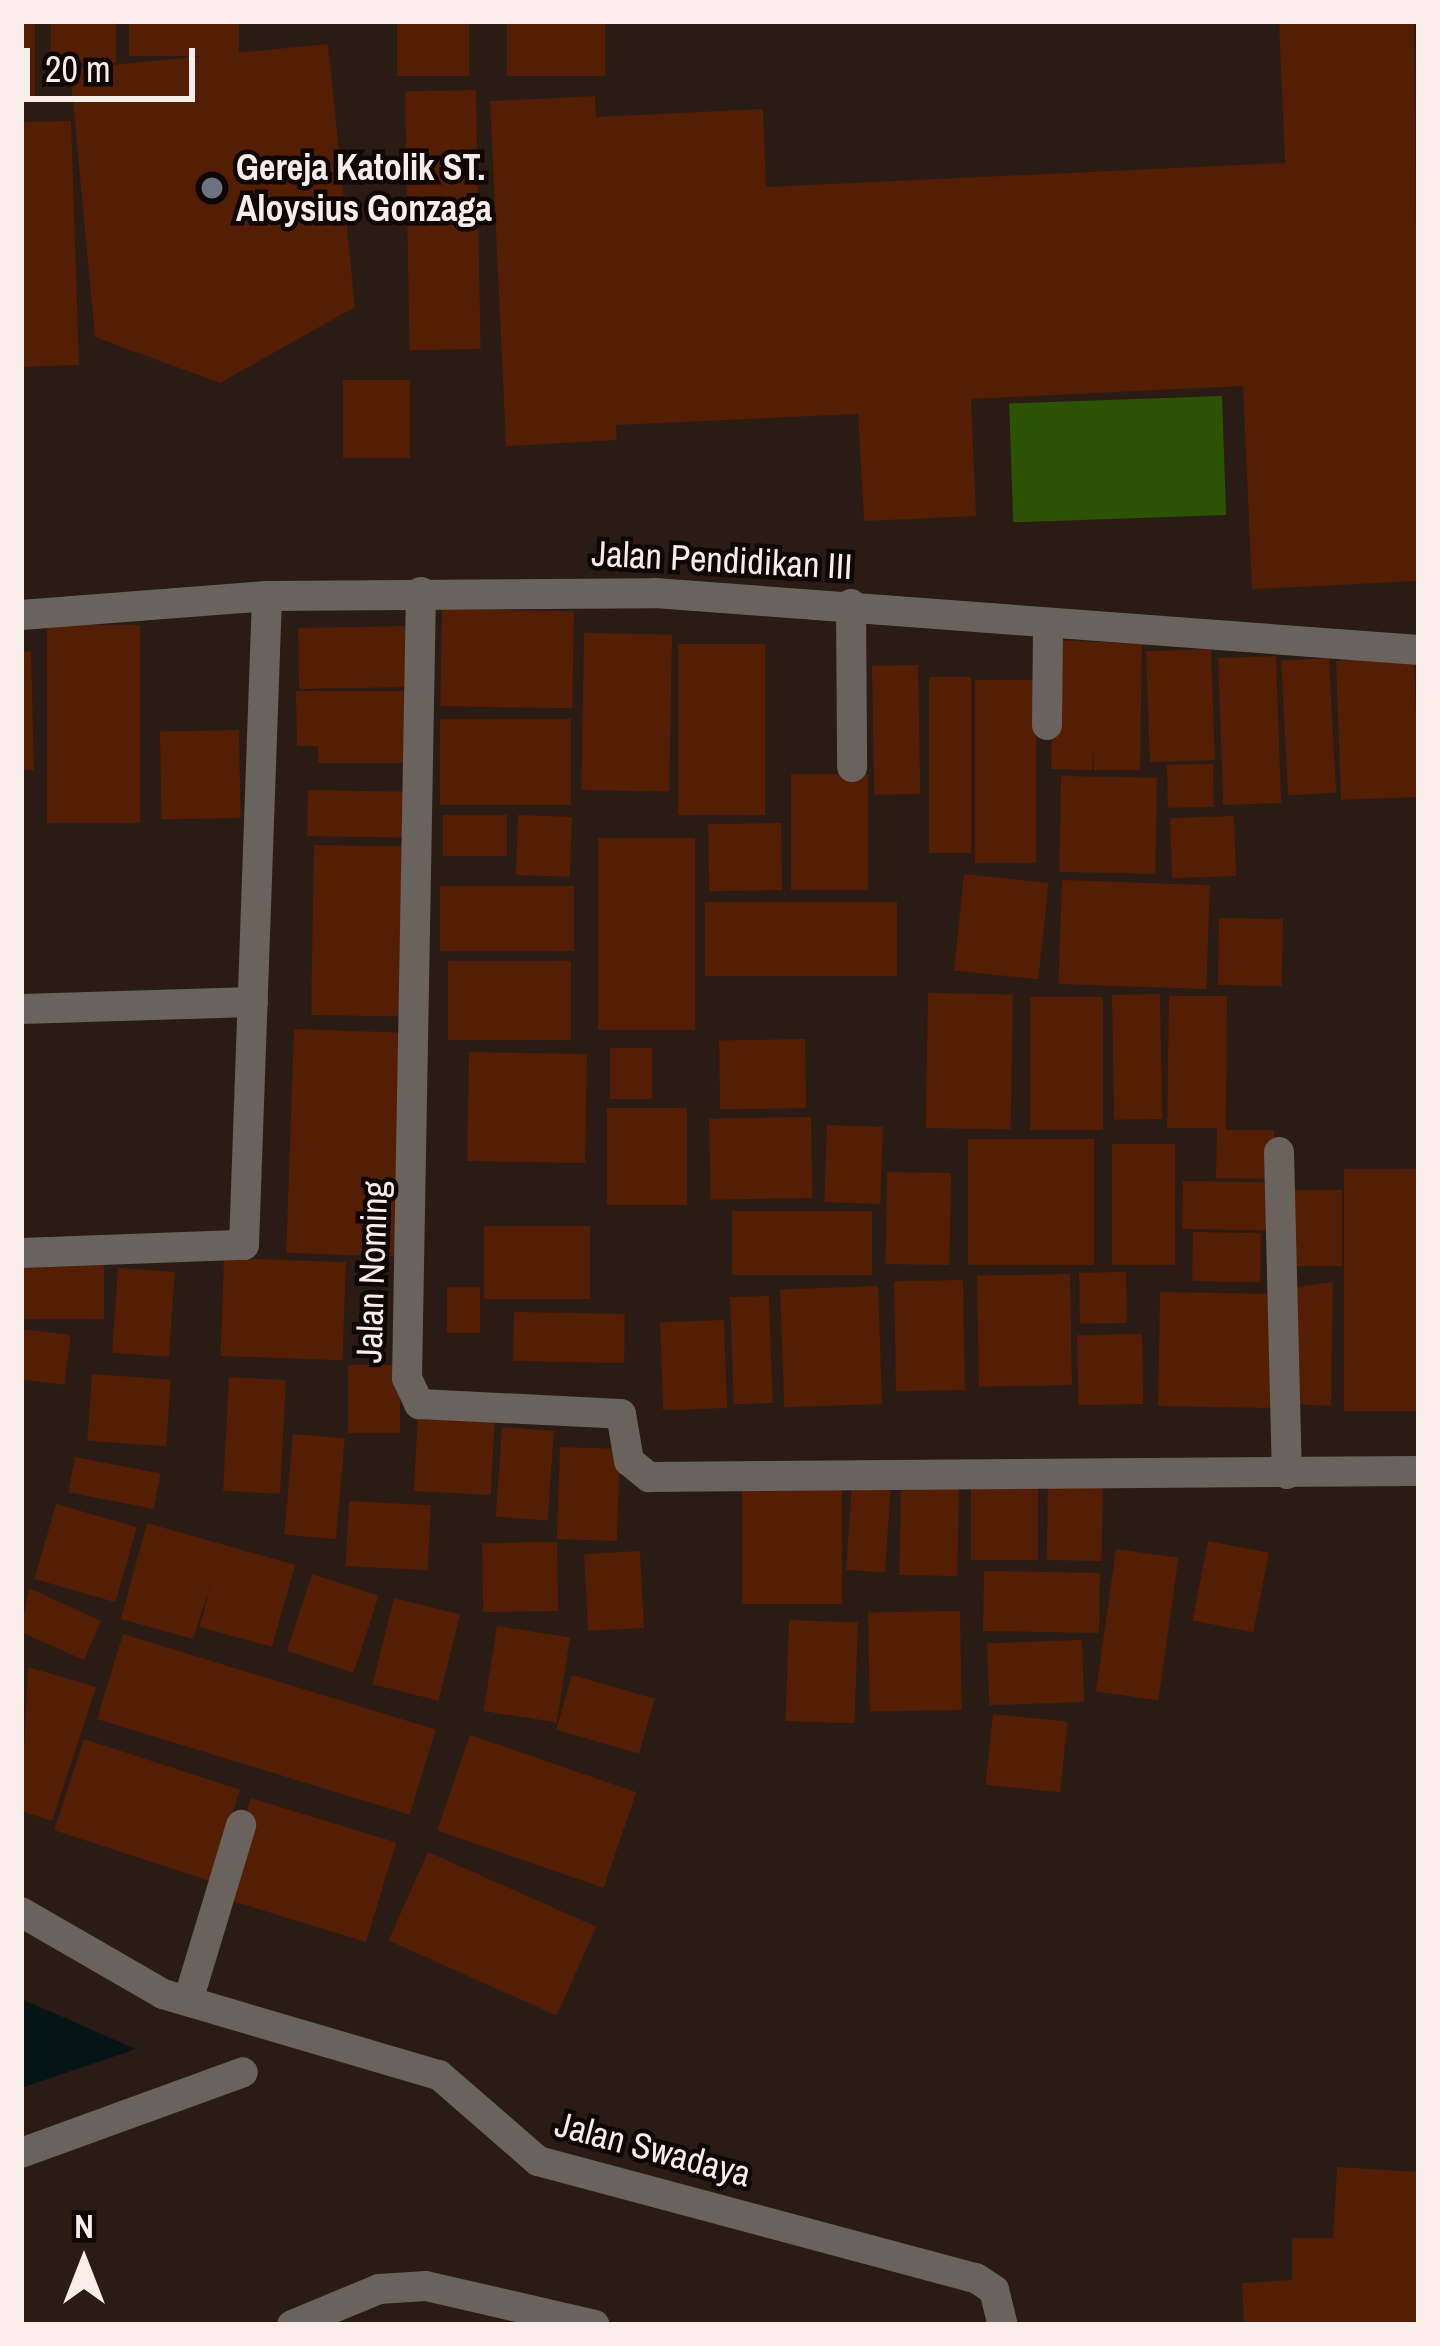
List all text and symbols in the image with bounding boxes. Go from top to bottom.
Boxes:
scale bar [30,24,201,98]
text: 20 m [45,45,111,93]
place label: Gereja Katolik ST. Aloysius Gonzaga [236,145,492,230]
marker: Gereja Katolik ST. Aloysius Gonzaga [199,175,225,201]
street label: Jalan Pendidikan III [591,532,853,588]
street label: Jalan Noming [347,1180,397,1364]
street label: Jalan Swadaya [551,2102,755,2196]
north arrow [24,2202,144,2322]
text: N [74,2204,94,2248]

